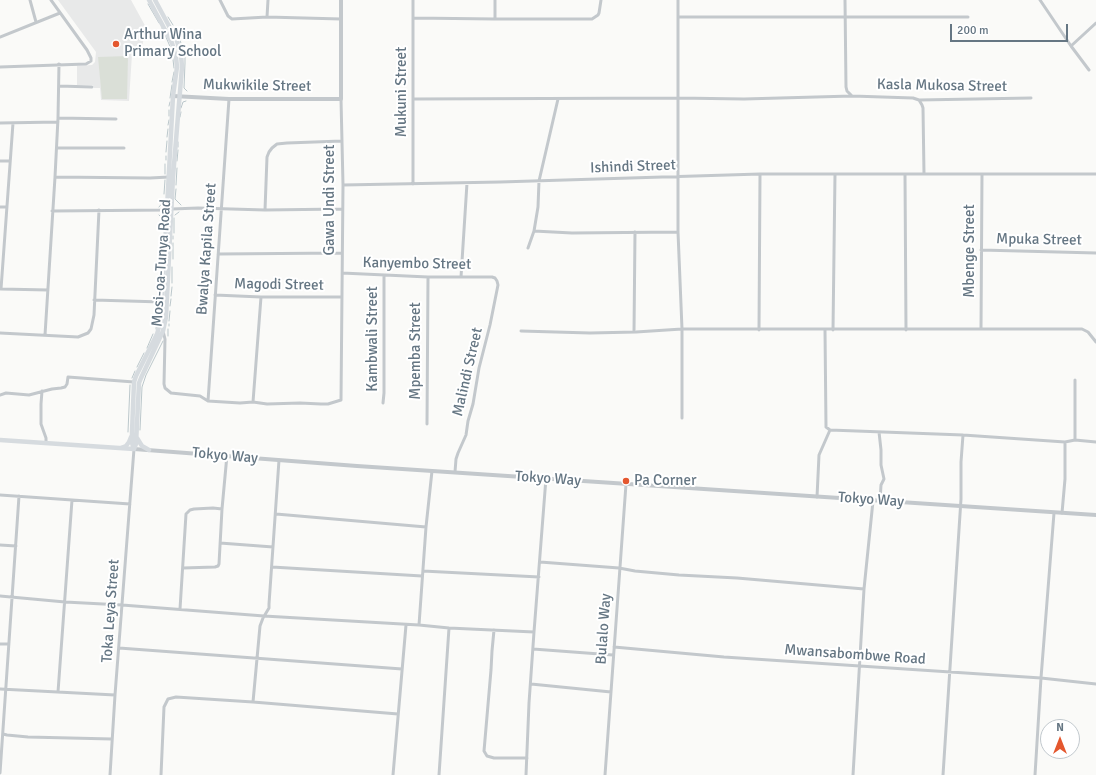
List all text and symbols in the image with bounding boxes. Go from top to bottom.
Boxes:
scale bar [952,16,1070,42]
text: 200 m [957,23,989,38]
place label: Arthur Wina Primary School [124,26,221,61]
marker: Arthur Wina Primary School [111,39,121,49]
street label: Mukuni Street [393,47,411,137]
street label: Mukwikile Street [203,76,311,96]
street label: Kasla Mukosa Street [877,76,1007,96]
street label: Gawa Undi Street [321,144,339,256]
street label: Ishindi Street [590,157,676,177]
street label: Bwalya Kapila Street [193,182,221,316]
street label: Mosi-oa-Tunya Road [149,199,175,327]
street label: Mbenge Street [961,204,979,298]
street label: Mpuka Street [996,230,1082,250]
street label: Kanyembo Street [362,254,472,274]
street label: Magodi Street [234,275,324,295]
street label: Kambwali Street [364,286,382,392]
street label: Mpemba Street [407,302,425,400]
street label: Malindi Street [449,326,487,418]
street label: Tokyo Way [191,444,259,468]
street label: Tokyo Way [514,468,582,490]
place label: Pa Corner [634,472,697,490]
marker: Pa Corner [621,476,631,486]
street label: Tokyo Way [837,489,905,511]
street label: Toka Leya Street [98,559,124,663]
street label: Bulalo Way [593,593,615,665]
street label: Mwansabombwe Road [784,641,926,669]
north arrow [1040,719,1080,759]
text: N [1056,721,1064,734]

